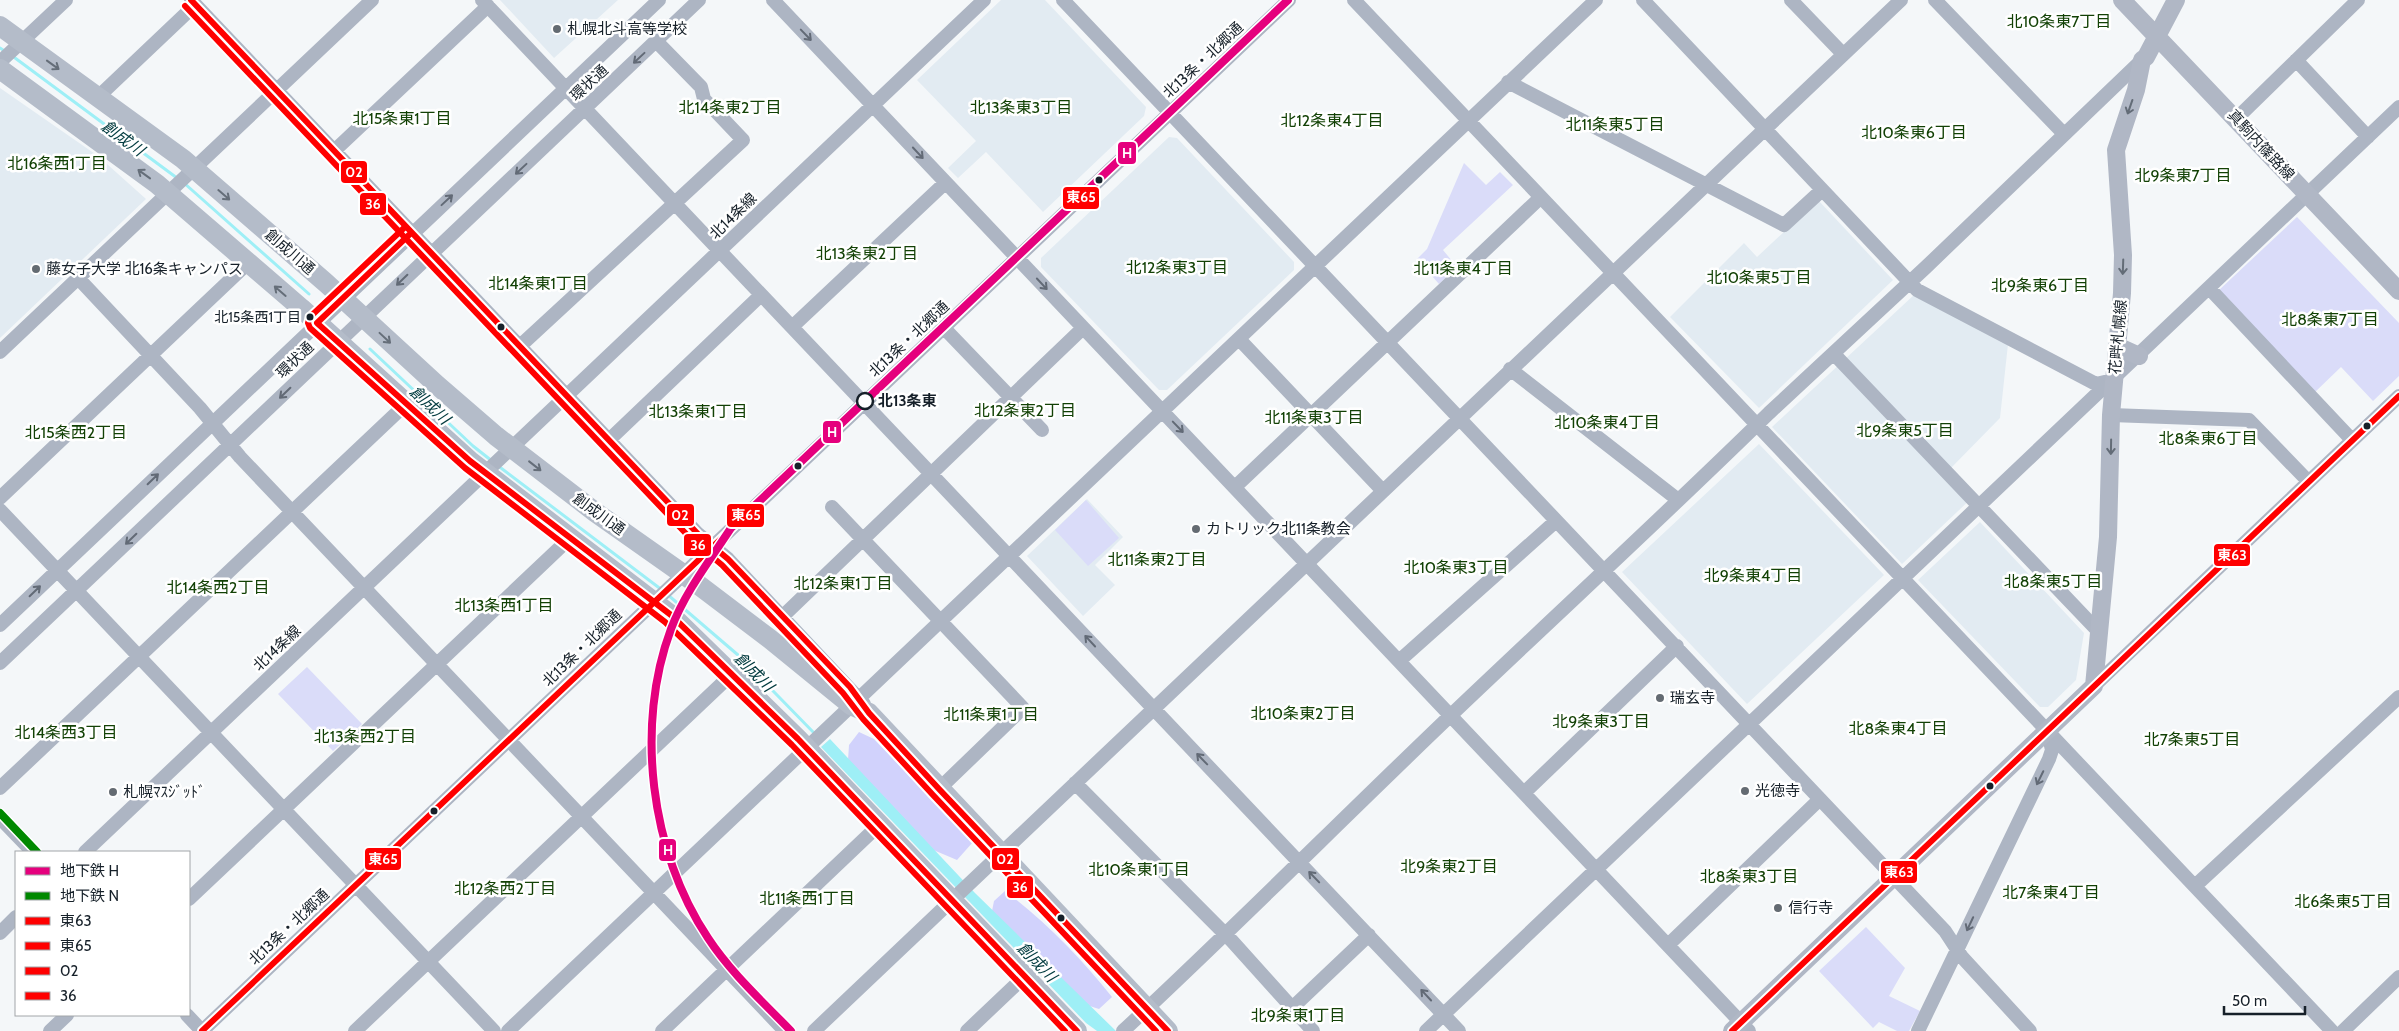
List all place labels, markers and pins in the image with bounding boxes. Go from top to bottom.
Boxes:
place label: 札幌北斗高等学校 [567,20,687,38]
marker: 札幌北斗高等学校 [551,23,563,35]
unlabelled marker [1094,175,1104,185]
place label: 藤女子大学 北16条キャンパス [46,260,243,278]
marker: 藤女子大学 北16条キャンパス [30,263,42,275]
place label: 北15条西1丁目 [214,308,301,326]
marker: 北15条西1丁目 [305,312,315,322]
unlabelled marker [496,322,506,332]
marker: 北13条東 [856,392,874,410]
place label: 北13条東 [878,392,937,410]
unlabelled marker [2362,421,2372,431]
unlabelled marker [793,461,803,471]
place label: カトリック北11条教会 [1206,520,1351,538]
marker: カトリック北11条教会 [1190,523,1202,535]
place label: 瑞玄寺 [1670,689,1715,707]
marker: 瑞玄寺 [1654,692,1666,704]
unlabelled marker [1985,781,1995,791]
place label: 光徳寺 [1755,782,1800,800]
place label: 札幌ﾏｽｼﾞｯﾄﾞ [123,783,206,801]
marker: 光徳寺 [1739,785,1751,797]
marker: 札幌ﾏｽｼﾞｯﾄﾞ [107,786,119,798]
unlabelled marker [429,806,439,816]
place label: 信行寺 [1788,899,1833,917]
marker: 信行寺 [1772,902,1784,914]
unlabelled marker [1056,913,1066,923]

